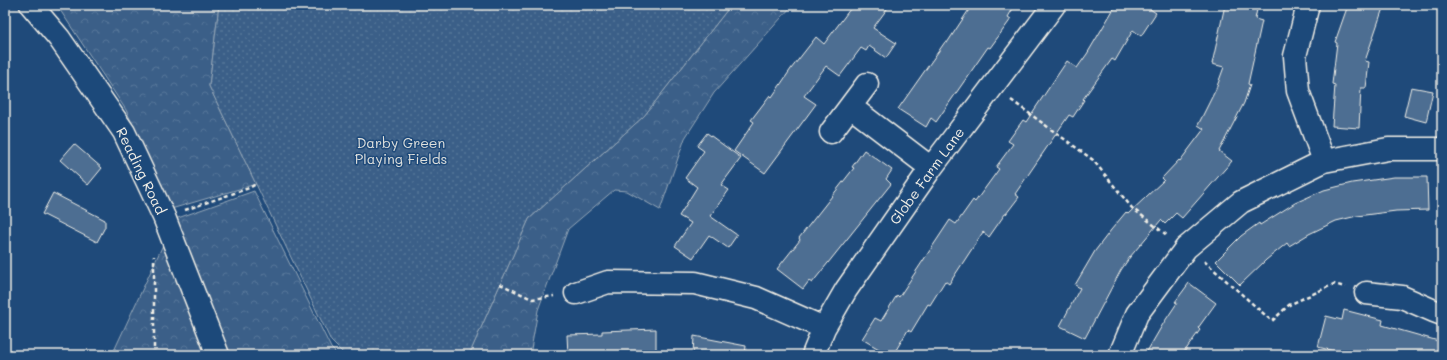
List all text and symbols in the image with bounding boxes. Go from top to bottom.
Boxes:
street label: Globe Farm Lane [885,123,968,228]
street label: Reading Road [112,124,171,218]
park label: Darby Green Playing Fields [355,133,447,168]

